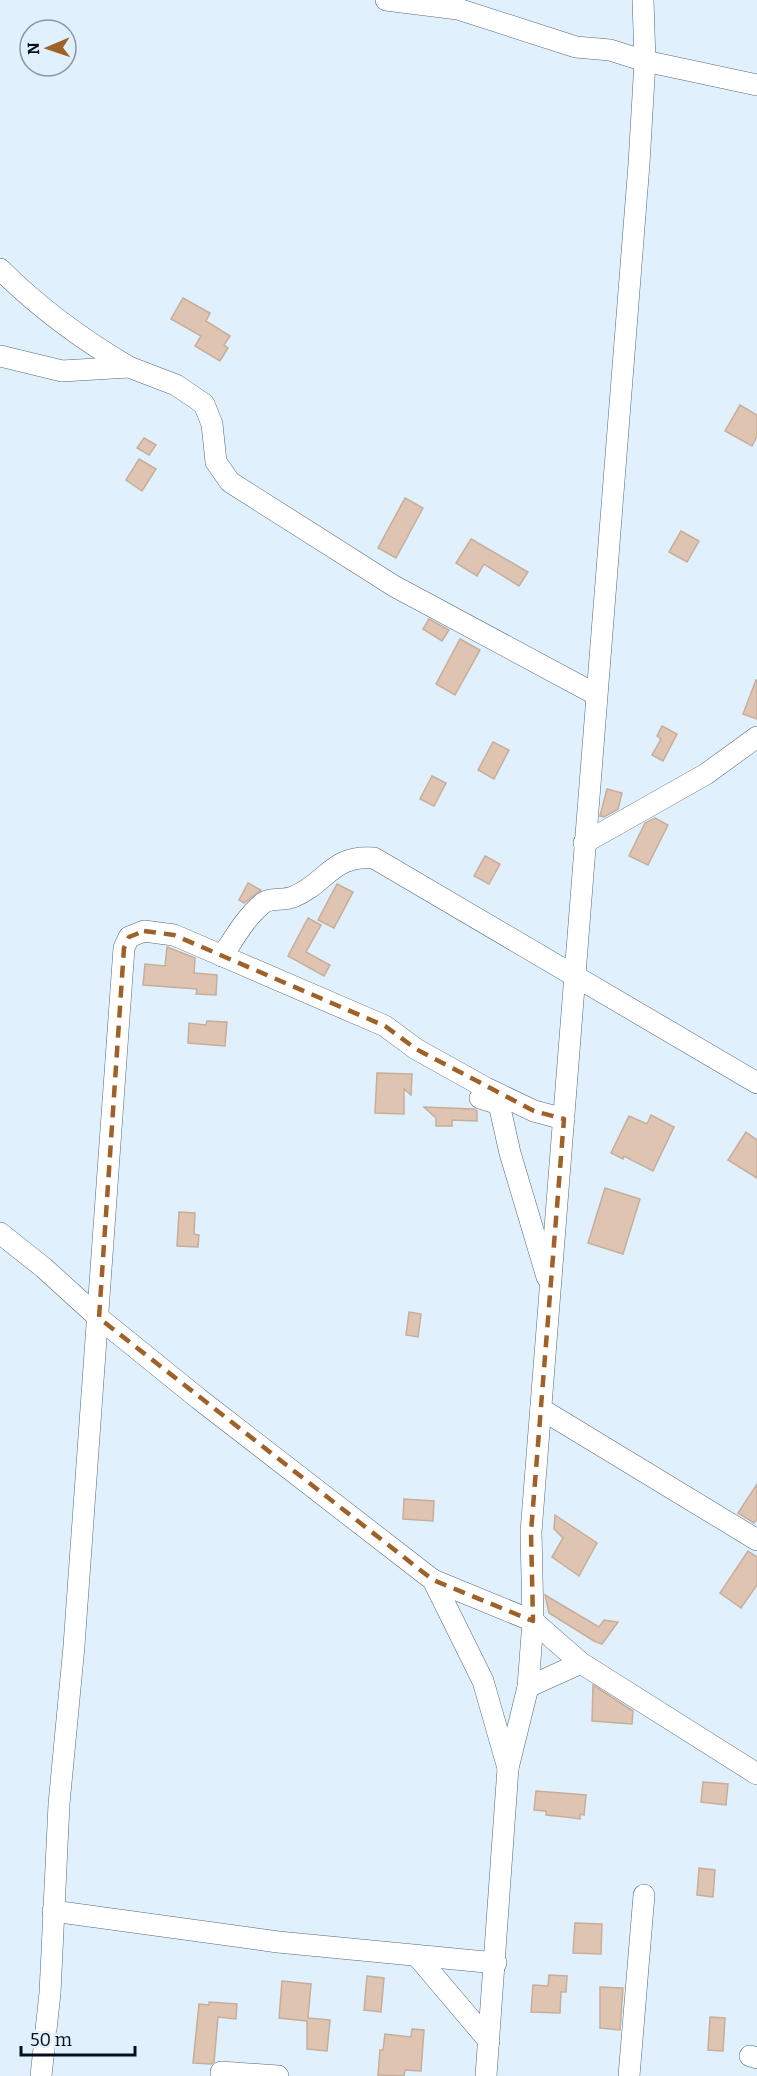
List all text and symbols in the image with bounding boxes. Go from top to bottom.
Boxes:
north arrow [18,18,78,78]
text: N [24,42,43,55]
scale bar [21,2019,135,2057]
text: 50 m [30,2029,72,2051]

